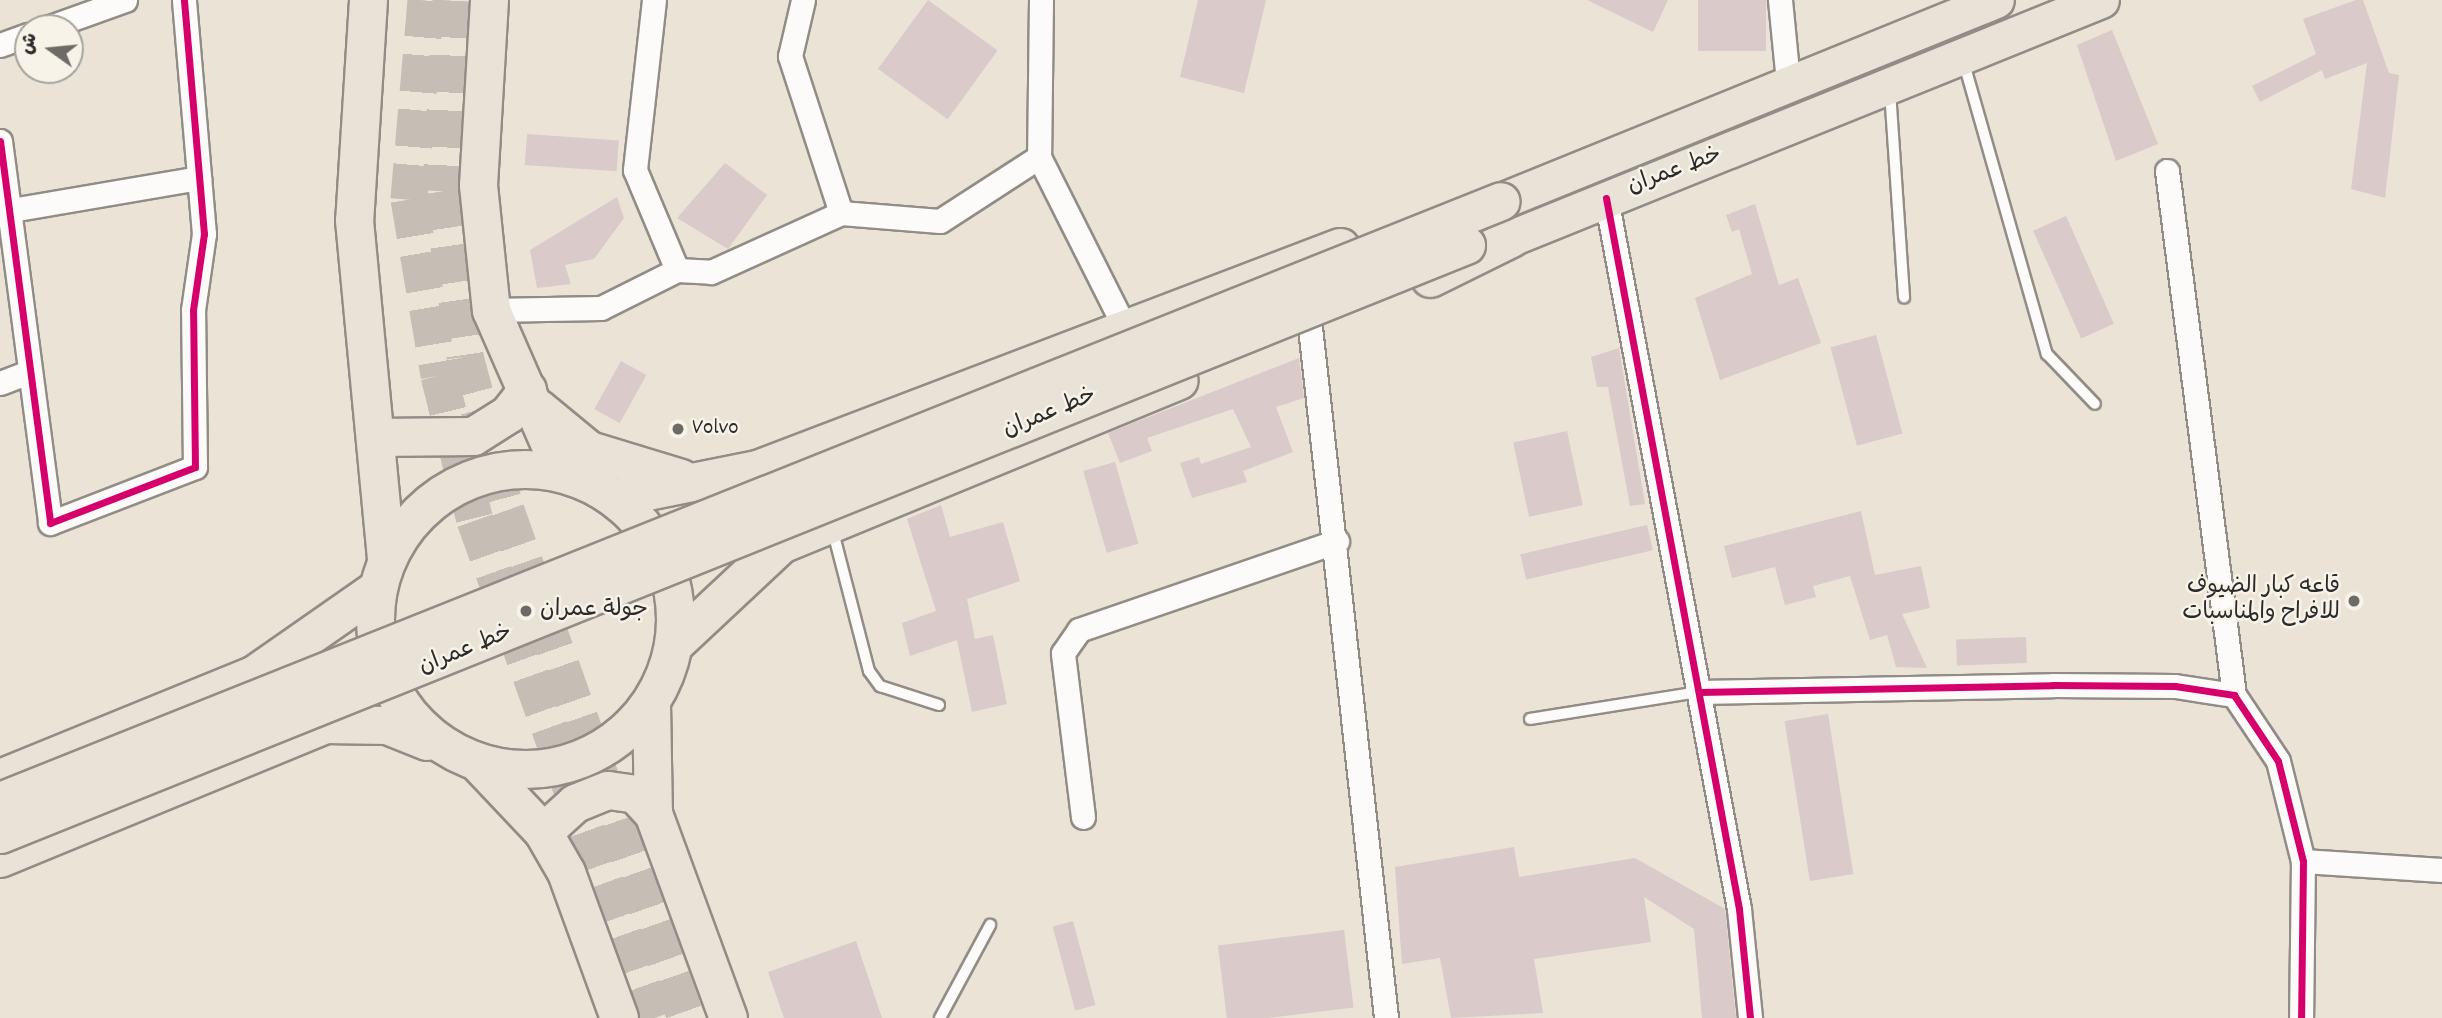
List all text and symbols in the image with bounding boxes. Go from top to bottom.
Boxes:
north arrow [14,14,84,84]
text: ش [14,30,46,58]
street label: خط عمران [1624,142,1726,202]
street label: خط عمران [999,383,1101,445]
place label: Volvo [692,415,739,443]
marker: Volvo [670,421,686,437]
place label: قاعه كبار الضيوف للافراح والمناسبات [2182,574,2340,628]
marker: قاعه كبار الضيوف للافراح والمناسبات [2346,593,2362,609]
place label: جولة عمران [540,597,648,625]
marker: جولة عمران [518,603,534,619]
street label: خط عمران [415,620,517,682]

